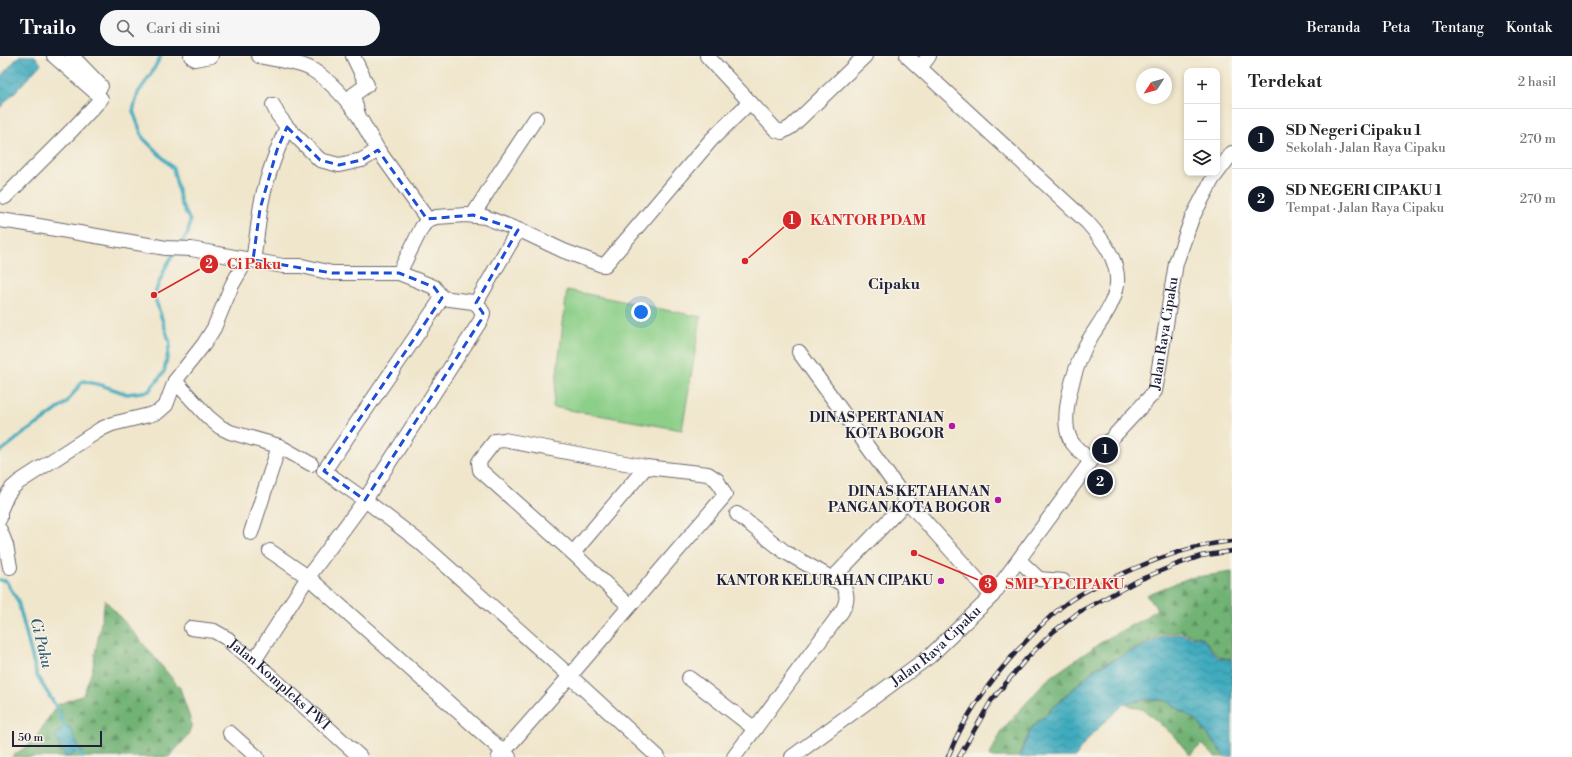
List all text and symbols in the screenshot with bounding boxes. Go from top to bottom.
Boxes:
search box [100,10,380,46]
text: Trailo [20,16,76,40]
icon: search [114,17,136,39]
text: Cari di sini [146,19,221,38]
text: Beranda [1307,19,1360,37]
text: Peta [1382,19,1410,37]
text: Tentang [1432,19,1484,37]
text: Kontak [1506,19,1552,37]
north arrow [1136,68,1172,104]
map controls [1184,68,1220,176]
button: + [1184,68,1220,104]
text: Terdekat [1248,71,1322,93]
text: 2 hasil [1518,74,1556,90]
button: − [1184,104,1220,140]
text: SD Negeri Cipaku 1 [1286,121,1421,140]
text: 1 [1258,131,1264,147]
text: 270 m [1520,131,1556,147]
button: layers [1184,140,1220,176]
text: Sekolah · Jalan Raya Cipaku [1286,140,1446,156]
text: SD NEGERI CIPAKU 1 [1286,181,1442,200]
text: 2 [1257,191,1265,207]
text: 270 m [1520,191,1556,207]
text: Tempat · Jalan Raya Cipaku [1286,200,1444,216]
callout: KANTOR PDAM [782,206,934,233]
text: KANTOR PDAM [810,211,926,230]
text: 1 [789,213,795,228]
callout: Ci Paku [199,251,290,278]
text: Ci Paku [227,255,282,274]
text: 2 [205,257,213,272]
district label: Cipaku [868,275,921,294]
street label: Jalan Raya Cipaku [1146,275,1183,392]
your location [631,302,651,322]
place label: DINAS PERTANIAN KOTA BOGOR [809,409,945,443]
marker: DINAS PERTANIAN KOTA BOGOR [947,421,957,431]
pin: 1 [1092,435,1118,465]
pin: 2 [1087,467,1113,497]
place label: DINAS KETAHANAN PANGAN KOTA BOGOR [828,483,991,517]
marker: DINAS KETAHANAN PANGAN KOTA BOGOR [993,495,1003,505]
callout: SMP YP CIPAKU [978,570,1133,597]
place label: KANTOR KELURAHAN CIPAKU [716,572,933,590]
text: SMP YP CIPAKU [1005,575,1125,594]
marker: KANTOR KELURAHAN CIPAKU [936,576,946,586]
text: 3 [984,577,992,592]
street label: Jalan Raya Cipaku [887,602,985,691]
water label: Ci Paku [26,616,57,671]
street label: Jalan Kompleks PWI [224,635,334,735]
scale bar [12,729,102,748]
text: 50 m [18,731,43,745]

